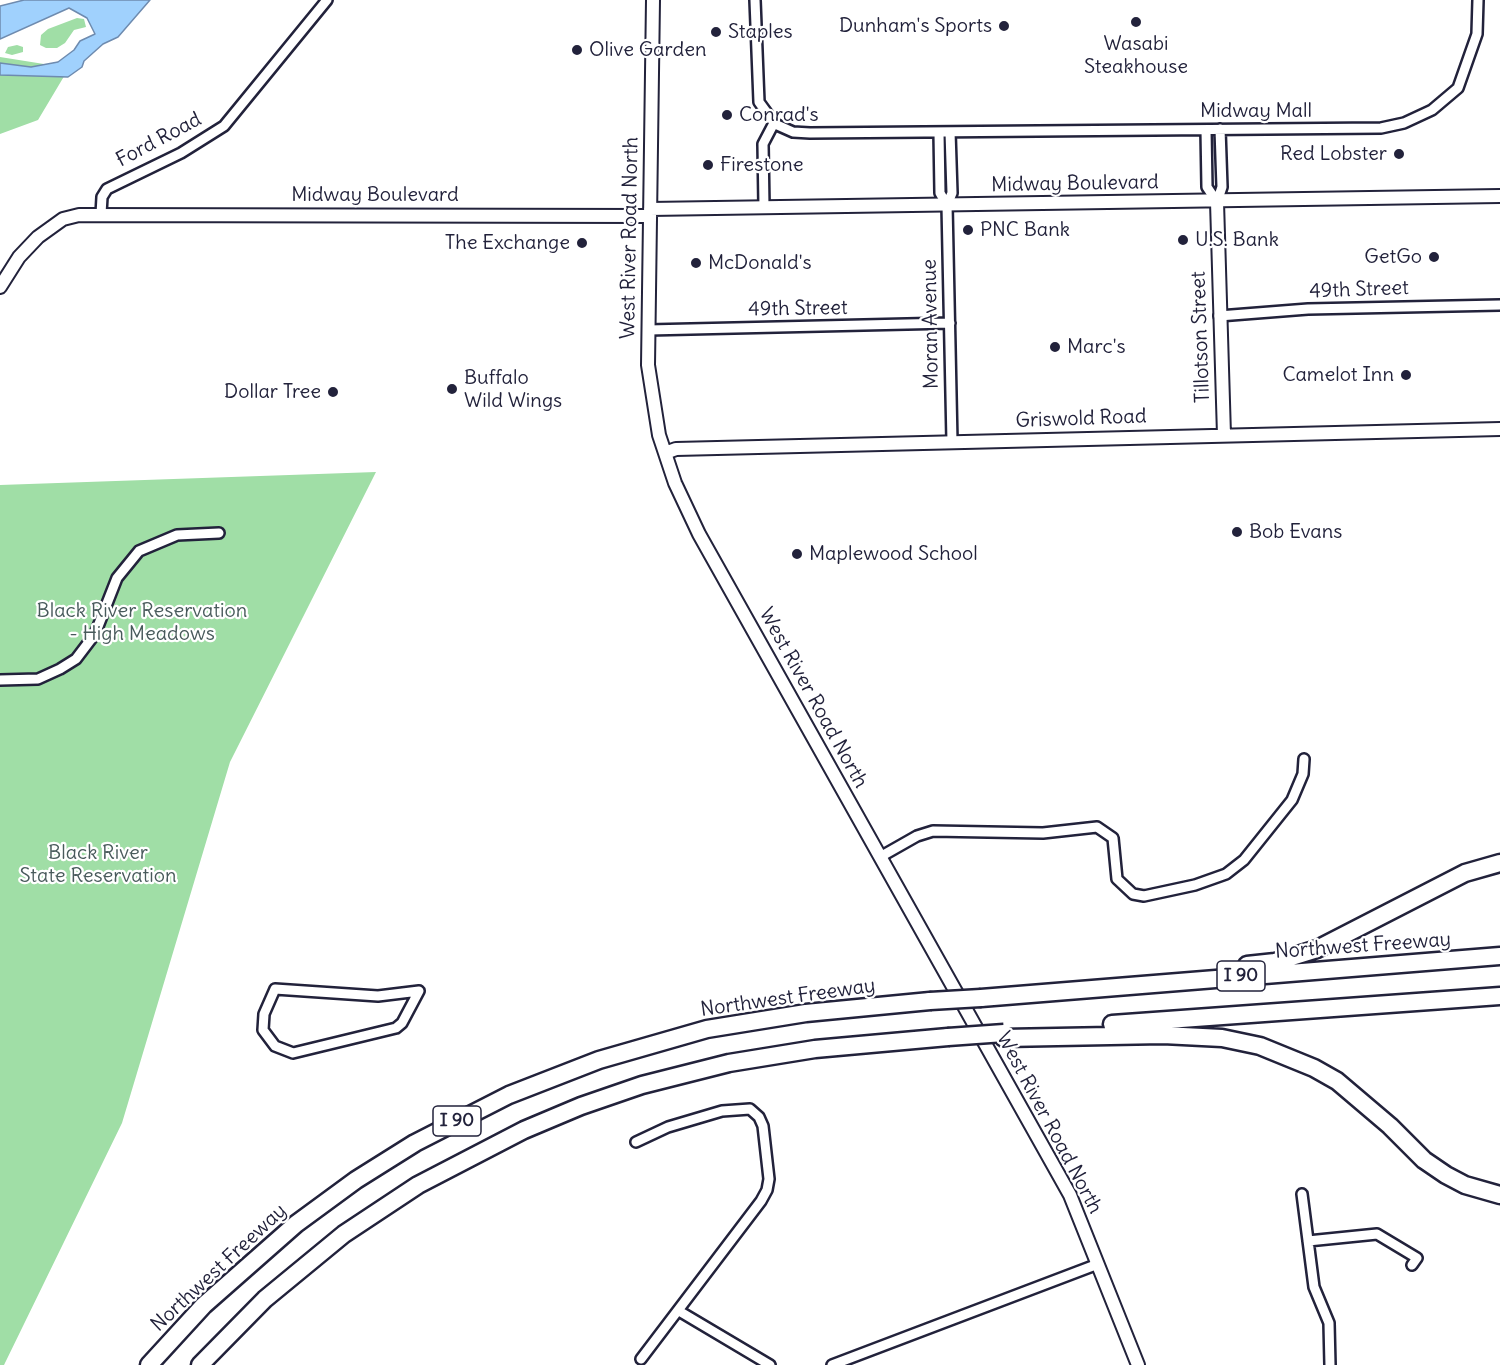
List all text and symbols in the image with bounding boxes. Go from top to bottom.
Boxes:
place label: Dunham's Sports [839,14,992,38]
marker: Wasabi Steakhouse [1129,15,1143,29]
marker: Dunham's Sports [997,19,1011,33]
place label: Staples [728,20,793,44]
marker: Staples [709,25,723,39]
place label: Wasabi Steakhouse [1084,32,1188,79]
place label: Olive Garden [589,38,706,62]
marker: Olive Garden [570,43,584,57]
street label: Midway Mall [1200,99,1312,123]
place label: Conrad's [739,103,819,127]
street label: Ford Road [112,108,206,172]
marker: Conrad's [720,108,734,122]
street label: West River Road North [616,137,644,339]
place label: Red Lobster [1280,142,1387,166]
marker: Red Lobster [1392,147,1406,161]
place label: Firestone [720,153,804,177]
marker: Firestone [701,158,715,172]
street label: Midway Boulevard [991,171,1159,197]
street label: Midway Boulevard [291,183,459,207]
place label: PNC Bank [980,218,1070,242]
marker: PNC Bank [961,223,975,237]
place label: U.S. Bank [1195,228,1279,252]
place label: The Exchange [445,231,570,255]
marker: U.S. Bank [1176,233,1190,247]
marker: The Exchange [575,236,589,250]
place label: GetGo [1364,245,1422,269]
marker: GetGo [1427,250,1441,264]
place label: McDonald's [708,251,812,275]
marker: McDonald's [689,256,703,270]
street label: Moran Avenue [918,259,944,389]
street label: Tillotson Street [1187,271,1215,403]
street label: 49th Street [1309,276,1409,304]
street label: 49th Street [748,296,848,322]
place label: Marc's [1067,335,1126,359]
marker: Marc's [1048,340,1062,354]
place label: Camelot Inn [1282,363,1394,387]
place label: Buffalo Wild Wings [464,366,562,413]
marker: Camelot Inn [1399,368,1413,382]
place label: Dollar Tree [224,380,321,404]
marker: Buffalo Wild Wings [445,382,459,396]
marker: Dollar Tree [326,385,340,399]
street label: Griswold Road [1015,405,1147,433]
place label: Bob Evans [1249,520,1342,544]
marker: Bob Evans [1230,525,1244,539]
place label: Maplewood School [809,542,978,566]
marker: Maplewood School [790,547,804,561]
park label: Black River Reservation - High Meadows [37,599,247,646]
street label: West River Road North [753,604,873,792]
park label: Black River State Reservation [19,841,177,888]
street label: Northwest Freeway [1274,928,1452,964]
road number: I 90 [1217,961,1265,991]
street label: Northwest Freeway [699,974,877,1022]
street label: West River Road North [991,1028,1107,1218]
road number: I 90 [433,1106,481,1136]
street label: Northwest Freeway [146,1199,292,1337]

